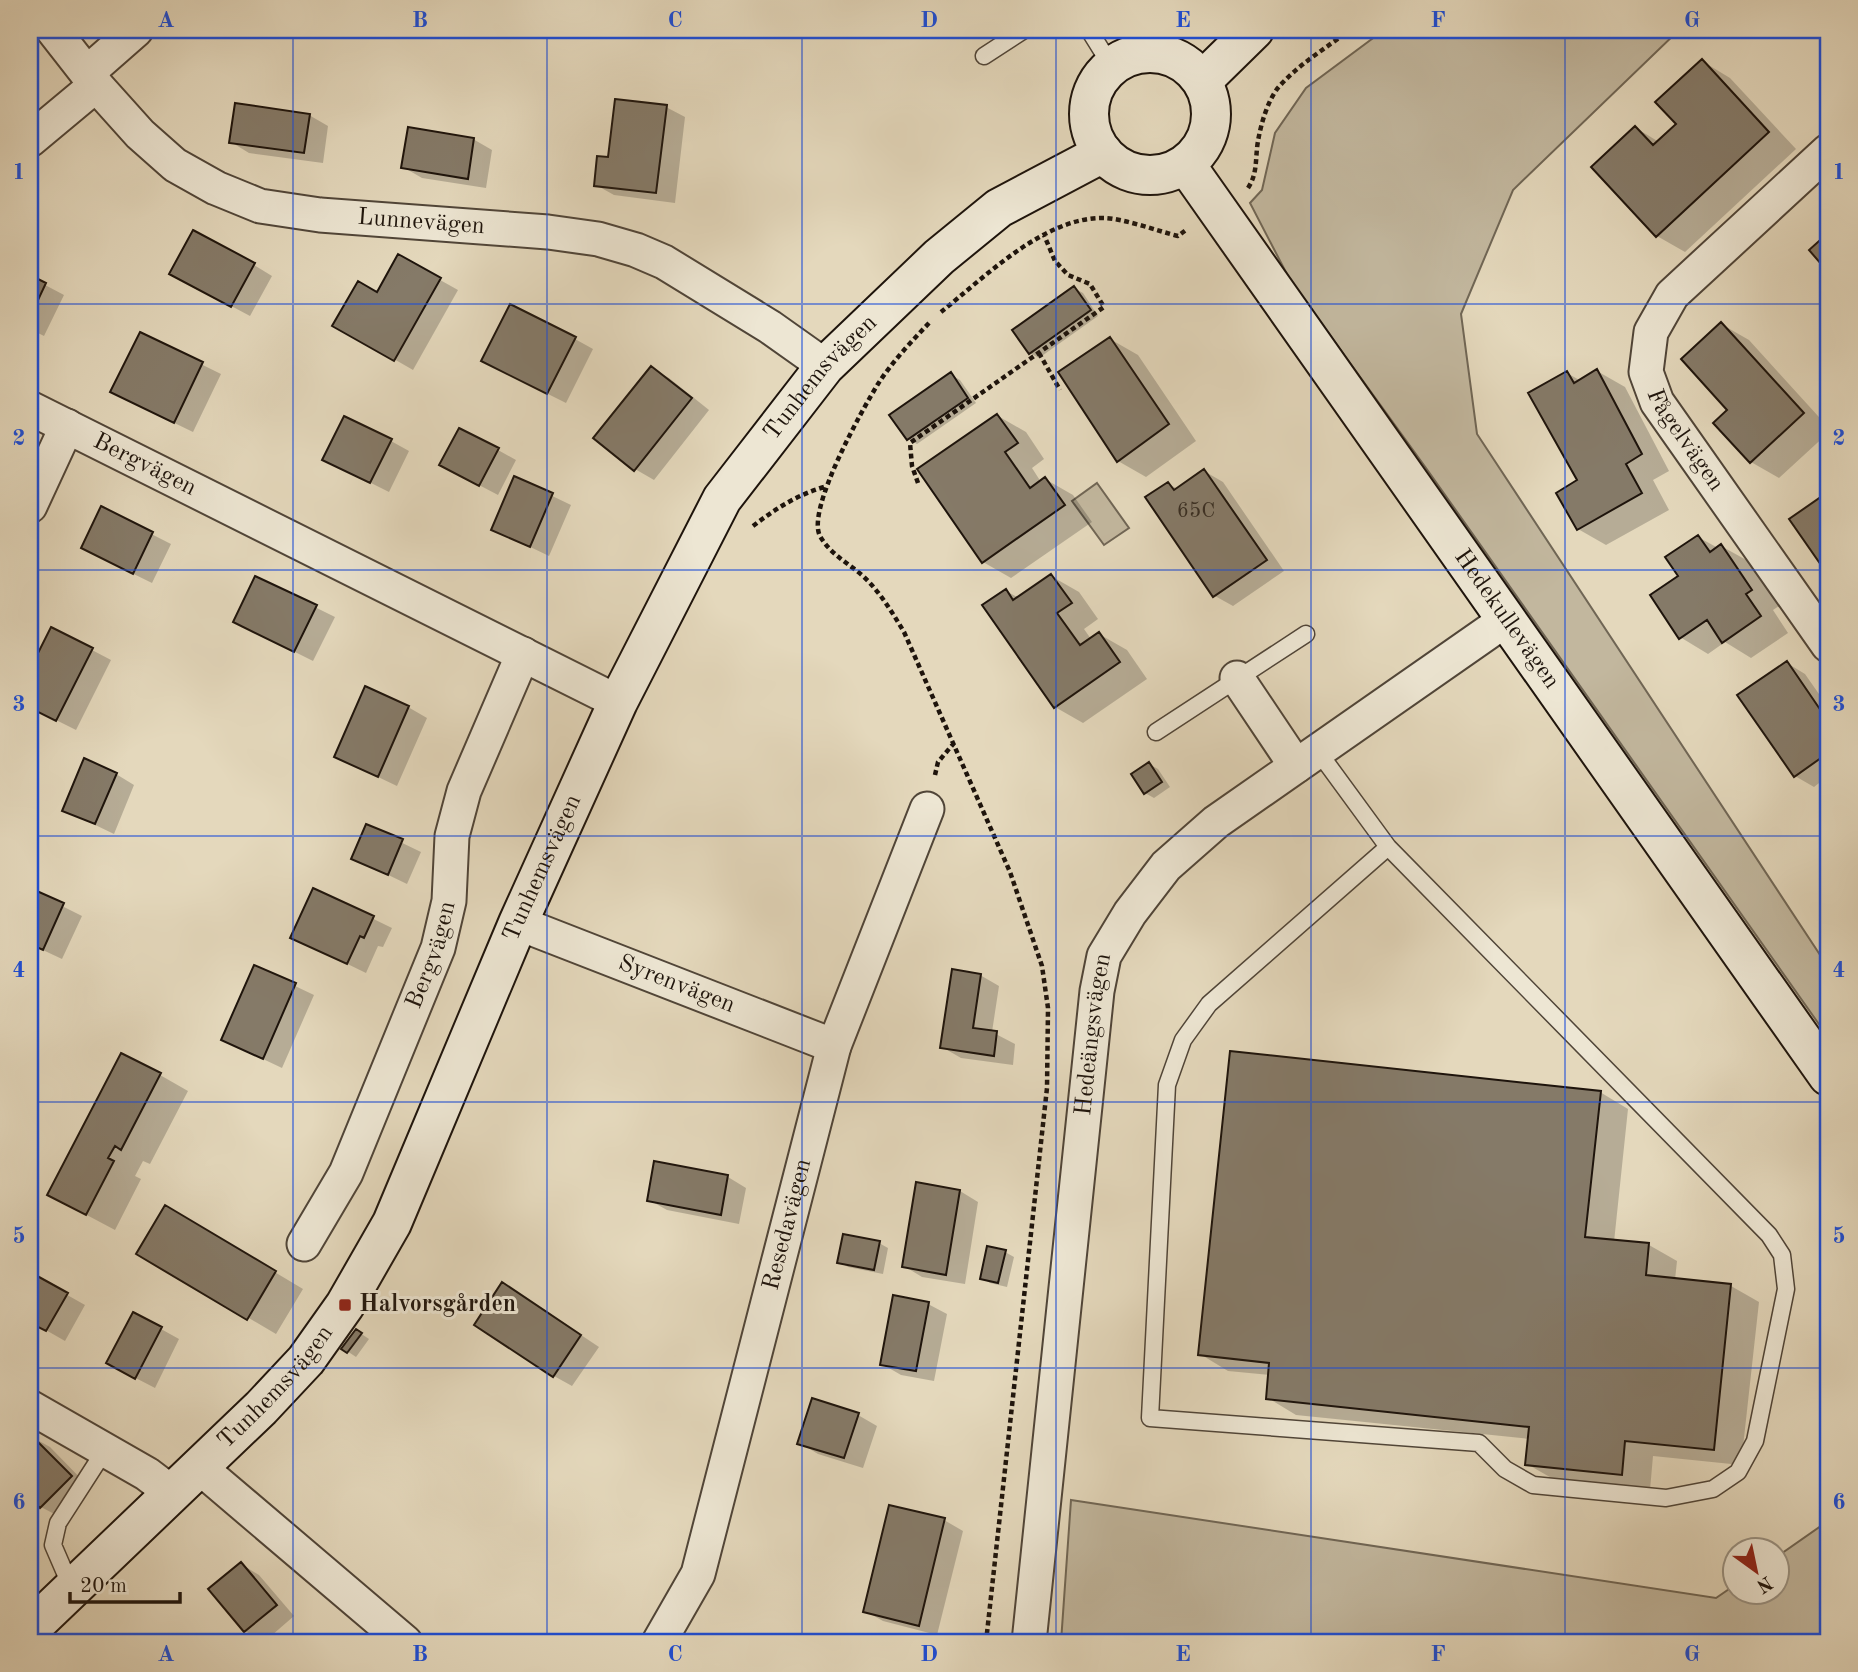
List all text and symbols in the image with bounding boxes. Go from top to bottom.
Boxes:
text: A [157,9,175,32]
text: B [412,9,428,32]
text: C [667,9,683,32]
text: D [920,9,938,32]
text: E [1175,9,1191,32]
text: F [1430,9,1446,32]
text: G [1684,9,1700,32]
text: 1 [12,161,26,184]
text: 1 [1832,161,1846,184]
street label: Lunnevägen [357,206,486,239]
street label: Tunhemsvägen [760,311,882,445]
street label: Fågelvägen [1641,386,1728,496]
text: 2 [12,427,26,450]
text: 2 [1832,427,1846,450]
street label: Bergvägen [89,429,200,501]
house number: 65C [1177,501,1215,522]
street label: Hedekullevägen [1449,545,1563,694]
text: 3 [12,693,26,716]
text: 3 [1832,693,1846,716]
street label: Tunhemsvägen [500,791,586,945]
street label: Bergvägen [402,899,460,1012]
street label: Syrenvägen [615,951,738,1018]
street label: Hedeängsvägen [1072,951,1116,1117]
text: 4 [12,959,26,982]
text: 4 [1832,959,1846,982]
street label: Resedavägen [760,1156,816,1293]
text: 5 [12,1225,26,1248]
text: 5 [1832,1225,1846,1248]
place label: Halvorsgården [359,1293,516,1317]
marker: Halvorsgården [337,1297,353,1313]
street label: Tunhemsvägen [214,1322,338,1454]
text: 6 [12,1491,26,1514]
text: 6 [1832,1491,1846,1514]
north arrow [1722,1536,1792,1606]
scale bar [70,1560,180,1604]
text: N [1752,1571,1775,1595]
text: 20 m [80,1576,127,1597]
text: A [157,1643,175,1666]
text: B [412,1643,428,1666]
text: C [667,1643,683,1666]
text: D [920,1643,938,1666]
text: E [1175,1643,1191,1666]
text: F [1430,1643,1446,1666]
text: G [1684,1643,1700,1666]

